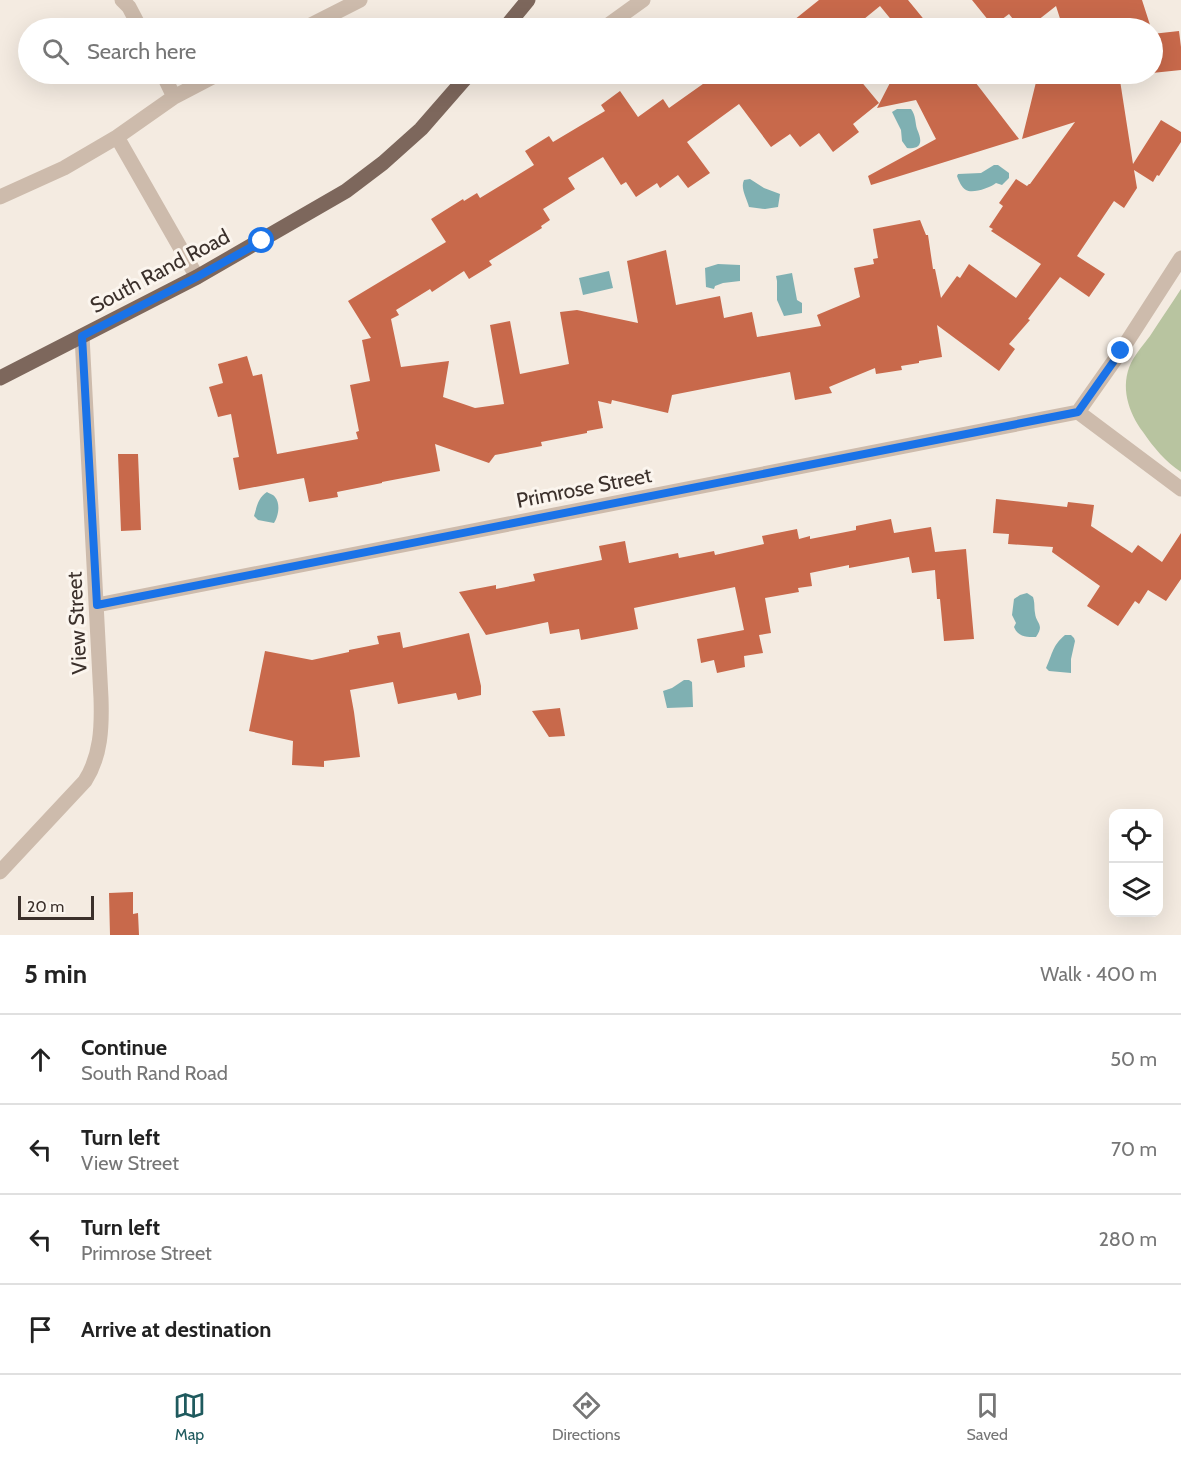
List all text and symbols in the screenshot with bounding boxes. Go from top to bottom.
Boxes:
search box [18,18,1163,84]
icon: search [39,35,72,68]
text: Search here [87,38,196,65]
street label: South Rand Road [86,223,234,318]
route start [248,227,274,253]
route end [1107,337,1133,363]
street label: Primrose Street [514,462,654,513]
street label: View Street [61,571,92,675]
map controls [1109,809,1163,917]
button: locate [1109,809,1163,863]
button: layers [1109,863,1163,917]
scale bar [18,893,94,920]
text: 20 m [27,897,64,916]
text: 5 min [24,958,87,990]
text: Walk · 400 m [1040,962,1157,986]
text: Continue [81,1034,167,1061]
icon: ahead [24,1043,57,1076]
text: 50 m [1110,1047,1157,1071]
text: South Rand Road [81,1061,228,1085]
text: Turn left [81,1124,160,1151]
icon: left [24,1133,57,1166]
text: 70 m [1111,1137,1157,1161]
text: View Street [81,1151,179,1175]
text: Turn left [81,1214,160,1241]
icon: left [24,1223,57,1256]
text: 280 m [1098,1227,1157,1251]
text: Primrose Street [81,1241,212,1265]
icon: arrive [24,1313,57,1346]
text: Arrive at destination [81,1316,271,1343]
tab: Map [173,1389,206,1444]
tab: Directions [552,1389,620,1444]
tab: Saved [966,1389,1008,1444]

